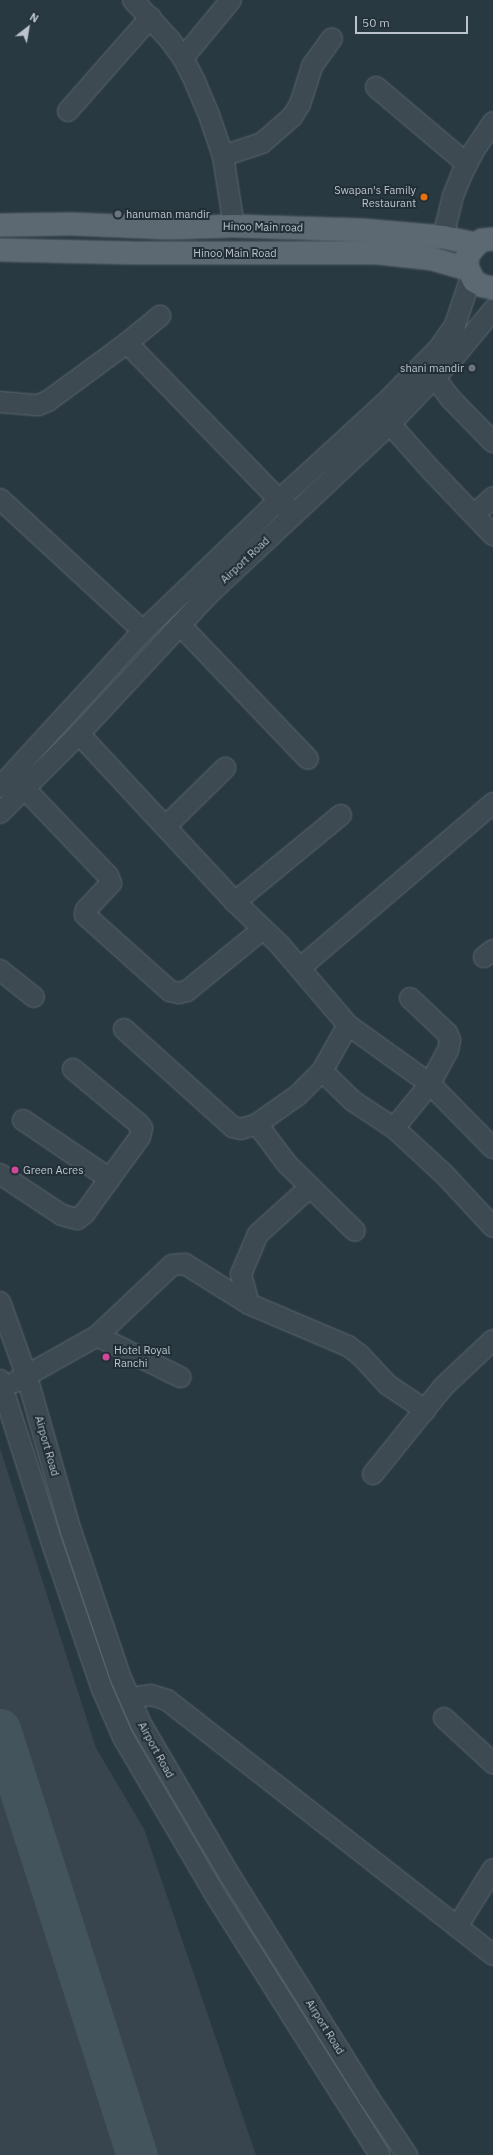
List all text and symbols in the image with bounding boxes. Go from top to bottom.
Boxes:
north arrow [8,8,48,48]
scale bar [357,8,470,34]
text: N [27,10,41,26]
text: 50 m [362,15,390,30]
place label: Swapan's Family Restaurant [334,184,416,210]
marker: Swapan's Family Restaurant [419,192,429,202]
place label: hanuman mandir [126,207,210,221]
marker: hanuman mandir [113,209,123,219]
street label: Hinoo Main road [223,220,303,234]
street label: Hinoo Main Road [193,246,277,260]
place label: shani mandir [400,361,464,375]
marker: shani mandir [467,363,477,373]
street label: Airport Road [218,534,272,586]
place label: Green Acres [23,1163,84,1177]
marker: Green Acres [10,1165,20,1175]
place label: Hotel Royal Ranchi [114,1344,171,1370]
marker: Hotel Royal Ranchi [101,1352,111,1362]
street label: Airport Road [32,1414,62,1478]
street label: Airport Road [135,1720,177,1780]
street label: Airport Road [303,1997,347,2057]

